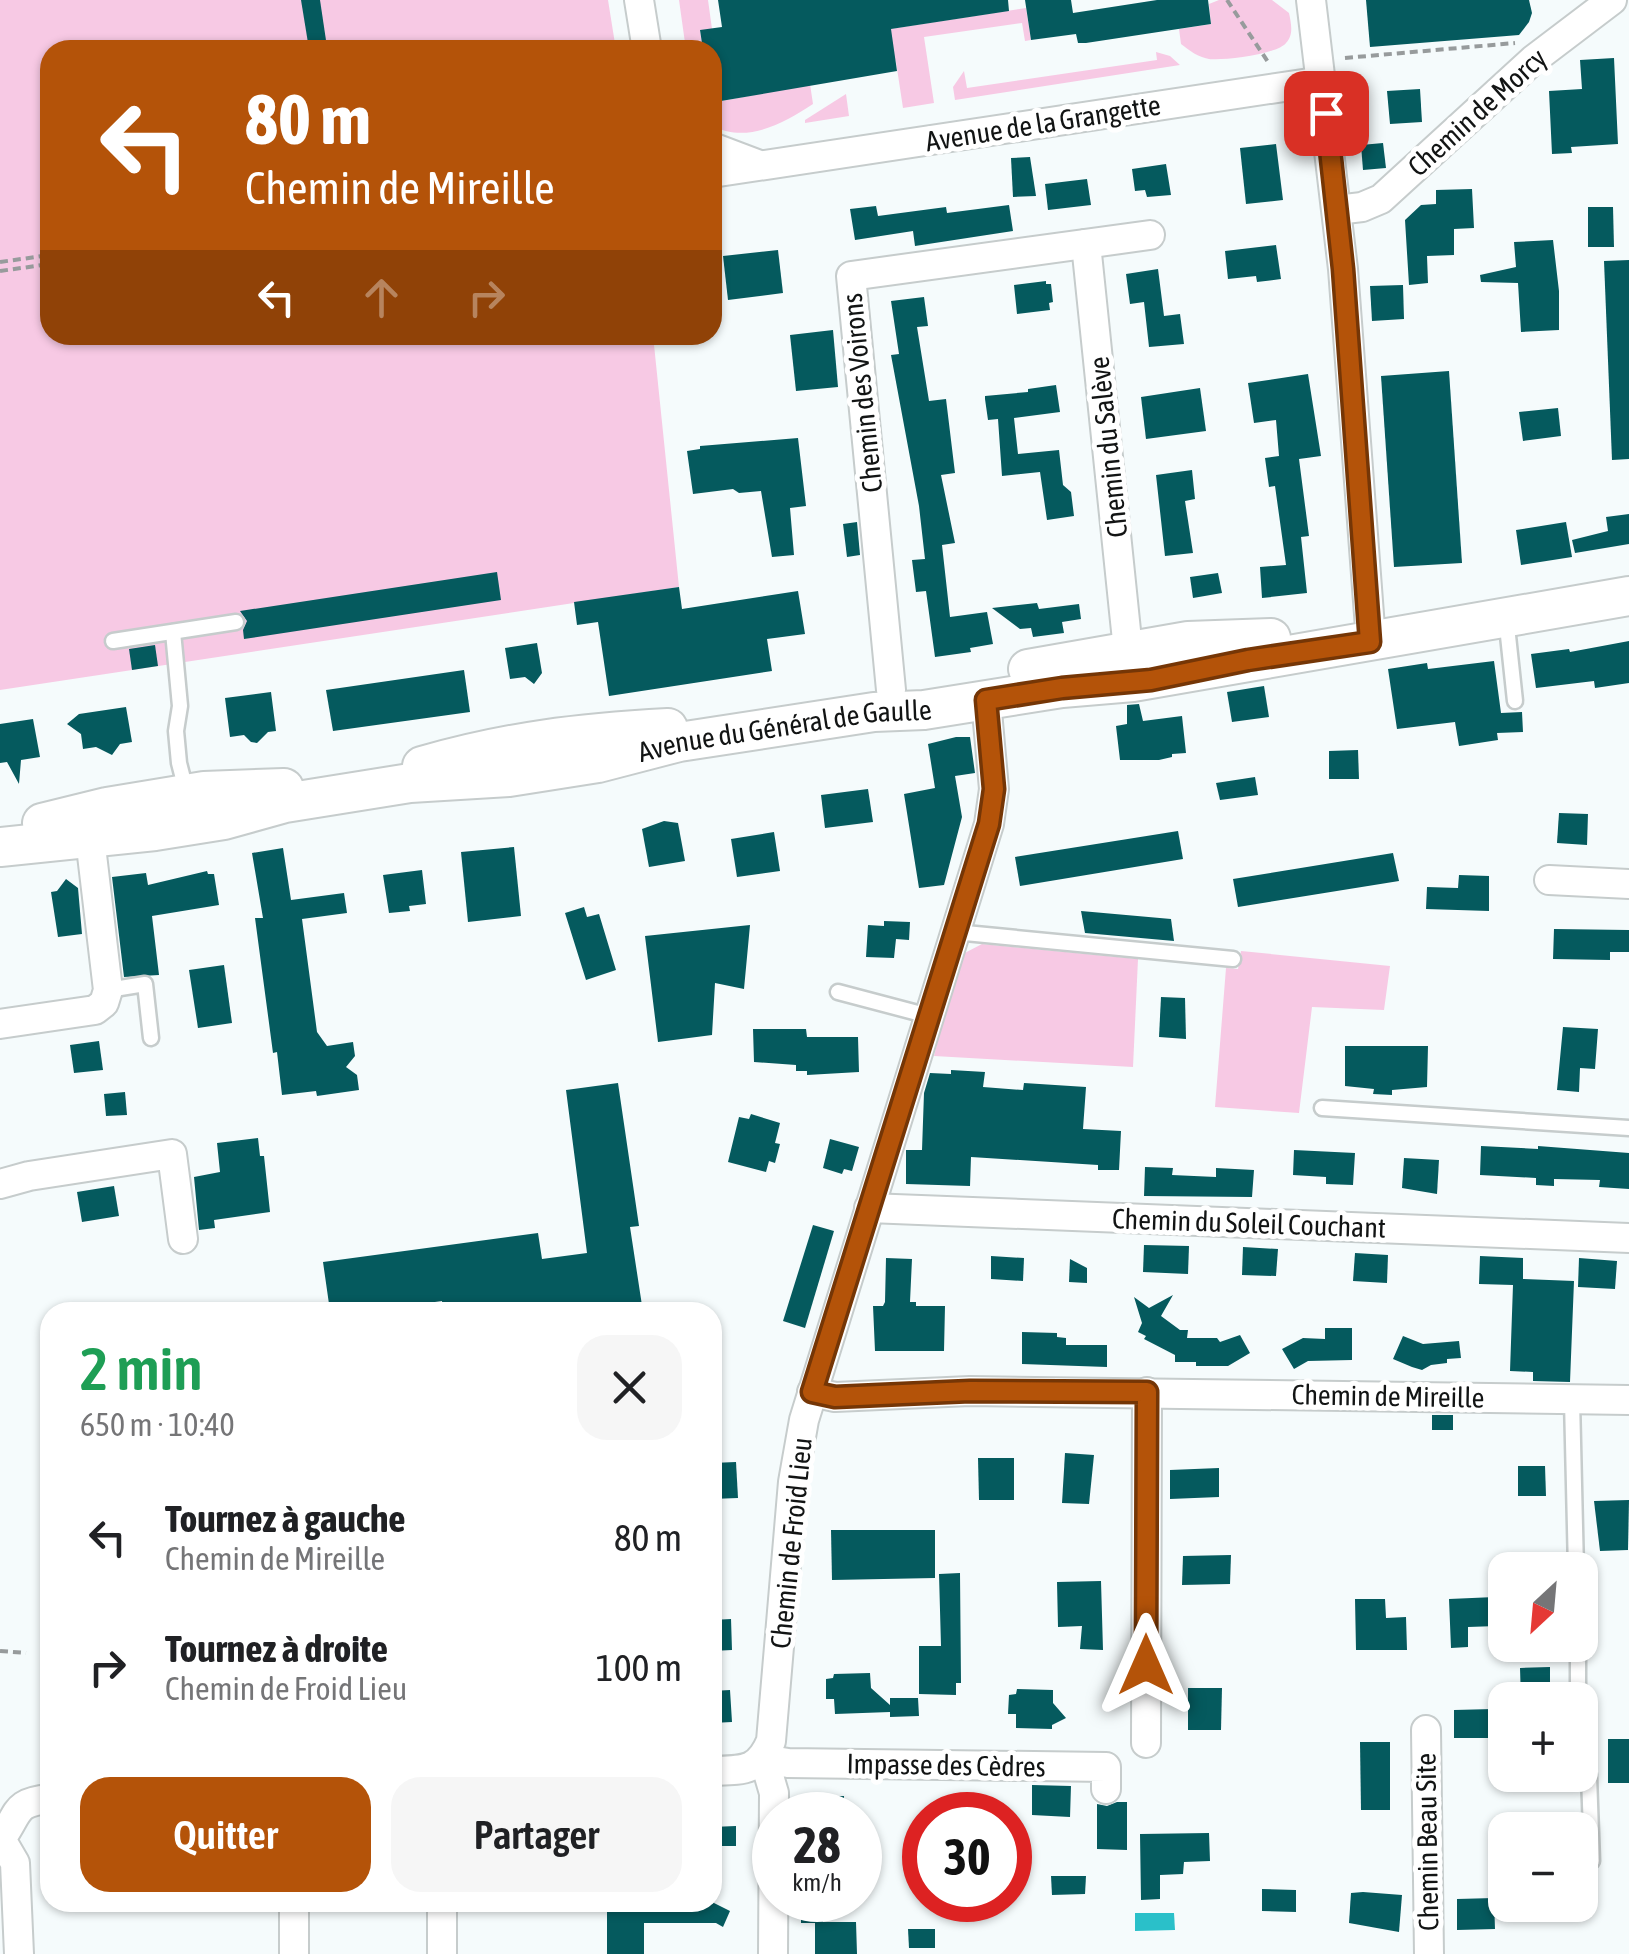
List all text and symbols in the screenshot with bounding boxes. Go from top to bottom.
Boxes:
street label: Chemin de Morcy [1401,42,1553,182]
pin [1284,71,1369,156]
text: 80 m [245,79,371,159]
icon: left [80,80,210,210]
icon: arrive [1299,86,1354,141]
street label: Avenue de la Grangette [923,89,1163,157]
text: Chemin de Mireille [245,162,555,214]
icon: left [249,270,304,325]
icon: ahead [354,270,409,325]
icon: right [459,270,514,325]
street label: Chemin des Voirons [836,292,888,494]
street label: Chemin du Salève [1083,355,1133,539]
street label: Avenue du Général de Gaulle [635,693,934,768]
street label: Chemin du Soleil Couchant [1112,1202,1386,1244]
text: 2 min [80,1334,203,1403]
button: close [577,1335,682,1440]
street label: Chemin de Mireille [1291,1378,1485,1414]
text: 650 m · 10:40 [80,1406,235,1443]
street label: Chemin de Froid Lieu [764,1436,818,1650]
text: Tournez à gauche [165,1497,406,1540]
icon: left [80,1510,135,1565]
text: 80 m [614,1516,682,1559]
text: Chemin de Mireille [165,1540,385,1577]
north arrow [1488,1552,1598,1662]
map controls [1488,1552,1598,1922]
position arrow [1094,1613,1198,1717]
text: Tournez à droite [165,1627,388,1670]
icon: right [80,1640,135,1695]
text: 100 m [596,1646,682,1689]
text: Chemin de Froid Lieu [165,1670,407,1707]
button: + [1488,1682,1598,1792]
street label: Impasse des Cèdres [846,1747,1046,1783]
street label: Chemin Beau Site [1409,1753,1445,1931]
button: Quitter [80,1777,371,1892]
button: Partager [391,1777,682,1892]
speed limit sign: 30 [902,1792,1032,1922]
button: − [1488,1812,1598,1922]
text: 28 [793,1816,840,1874]
text: km/h [792,1868,842,1896]

